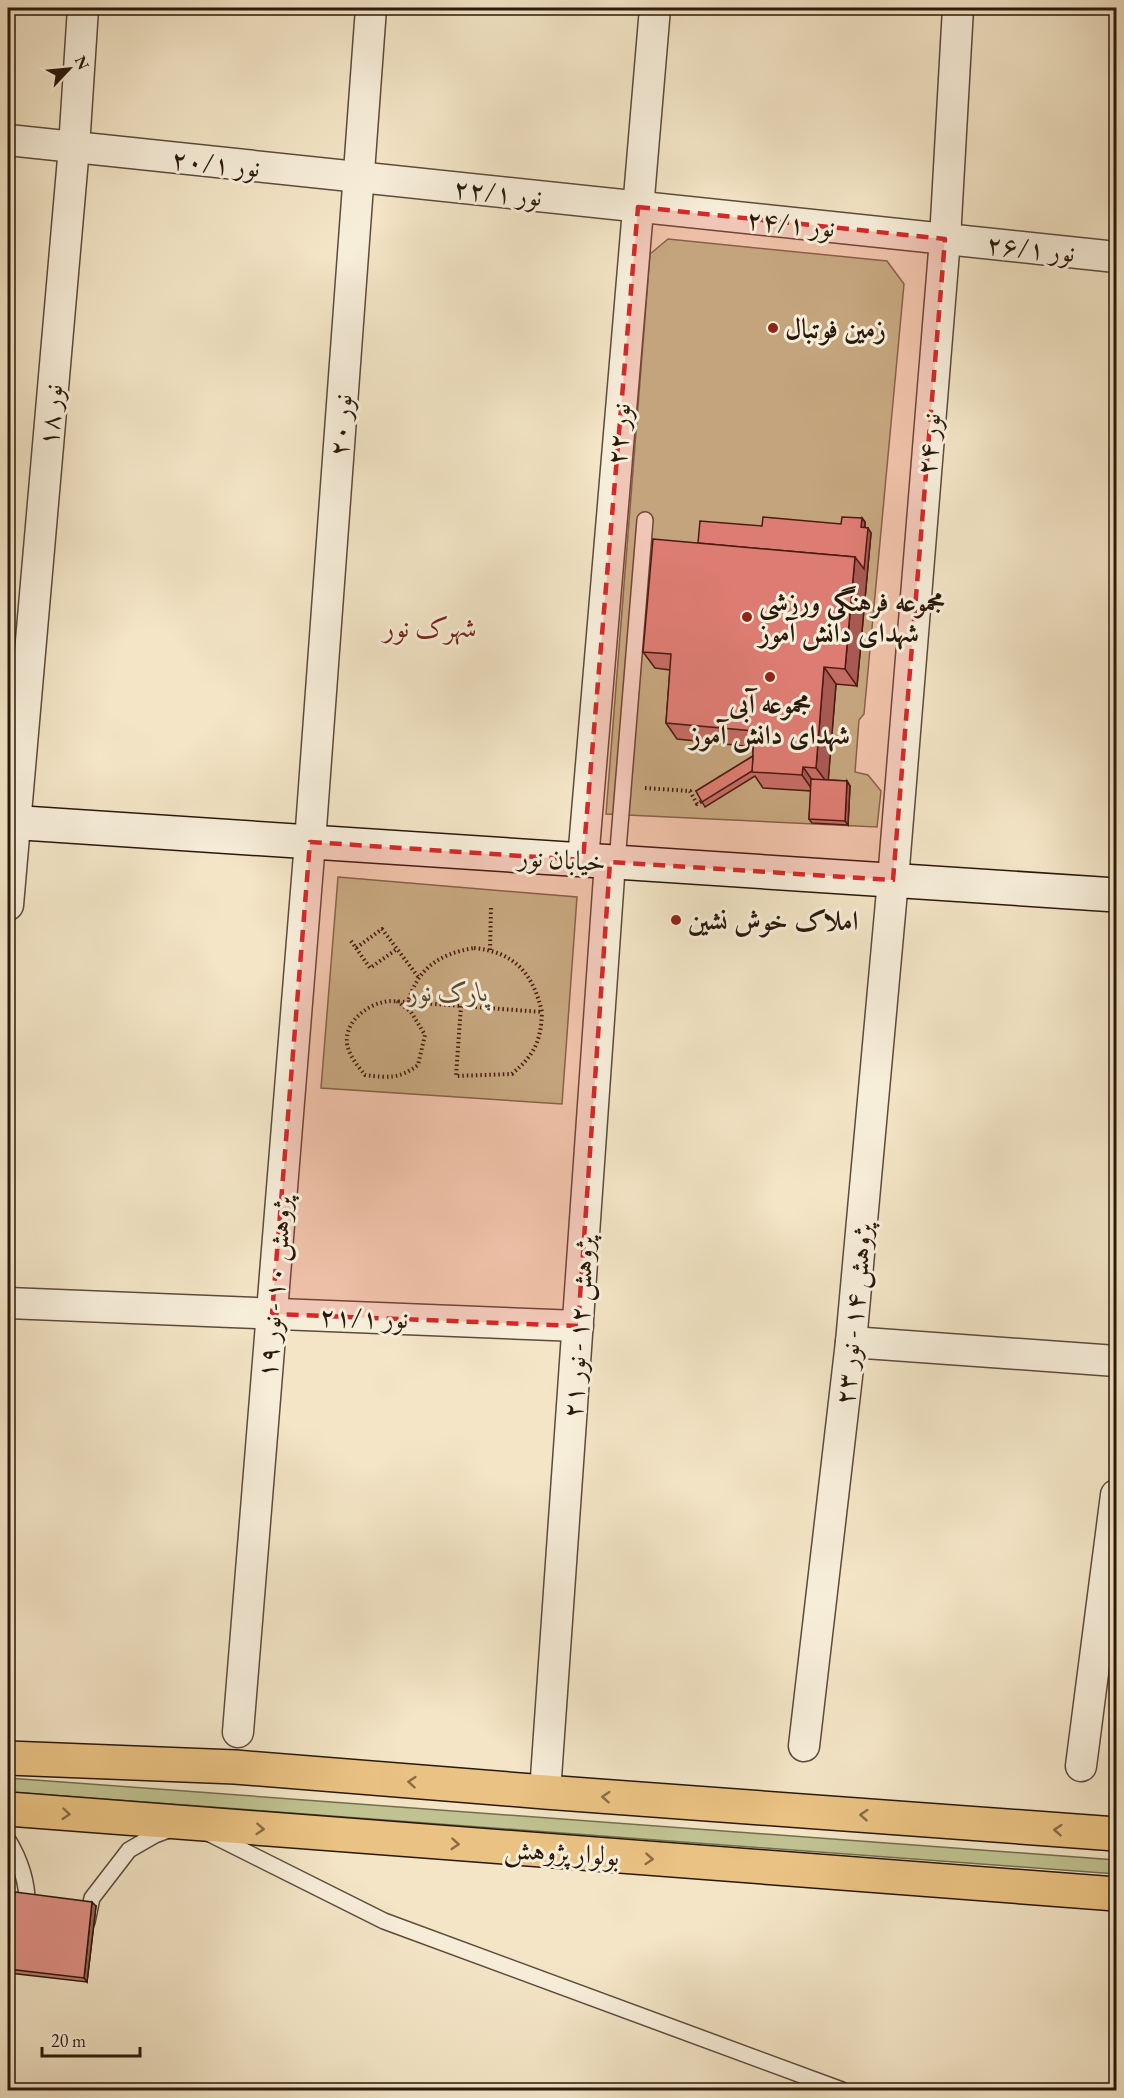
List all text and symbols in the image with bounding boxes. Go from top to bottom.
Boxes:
north arrow [39,39,99,99]
text: N [70,52,94,73]
street label: نور ۲۰/۱ [170,141,262,185]
street label: نور ۲۲/۱ [452,170,544,214]
street label: نور ۲۴/۱ [745,201,837,245]
street label: نور ۲۶/۱ [985,226,1077,270]
place label: زمین فوتبال [785,311,886,346]
marker: زمین فوتبال [766,321,780,335]
street label: نور ۱۸ [30,382,70,448]
street label: نور ۲۰ [320,393,360,457]
street label: نور ۲۲ [598,401,638,467]
street label: نور ۲۴ [908,411,948,477]
place label: مجموعه فرهنگی ورزشی شهدای دانش آموز [756,584,945,651]
district label: شهرک نور [380,609,477,646]
marker: مجموعه فرهنگی ورزشی شهدای دانش آموز [740,610,754,624]
marker: مجموعه آبی شهدای دانش آموز [763,670,777,684]
place label: مجموعه آبی شهدای دانش آموز [687,686,850,753]
street label: خیابان نور [514,838,607,880]
place label: املاک خوش نشین [688,903,858,938]
marker: املاک خوش نشین [669,913,683,927]
park label: پارک نور [405,974,490,1011]
street label: پژوهش ۱۰ - نور ۱۹ [249,1192,301,1379]
street label: پژوهش ۱۴ - نور ۲۳ [826,1219,881,1407]
street label: پژوهش ۱۲ - نور ۲۱ [554,1233,603,1419]
street label: نور ۲۱/۱ [319,1298,409,1336]
one-way arrow [407,1775,416,1788]
one-way arrow [602,1790,611,1803]
one-way arrow [61,1807,70,1820]
one-way arrow [859,1809,868,1822]
one-way arrow [256,1822,265,1835]
one-way arrow [1054,1824,1063,1837]
street label: بولوار پژوهش [503,1831,621,1874]
one-way arrow [450,1837,459,1850]
one-way arrow [645,1852,654,1865]
scale bar [42,2020,140,2058]
text: 20 m [51,2029,86,2052]

